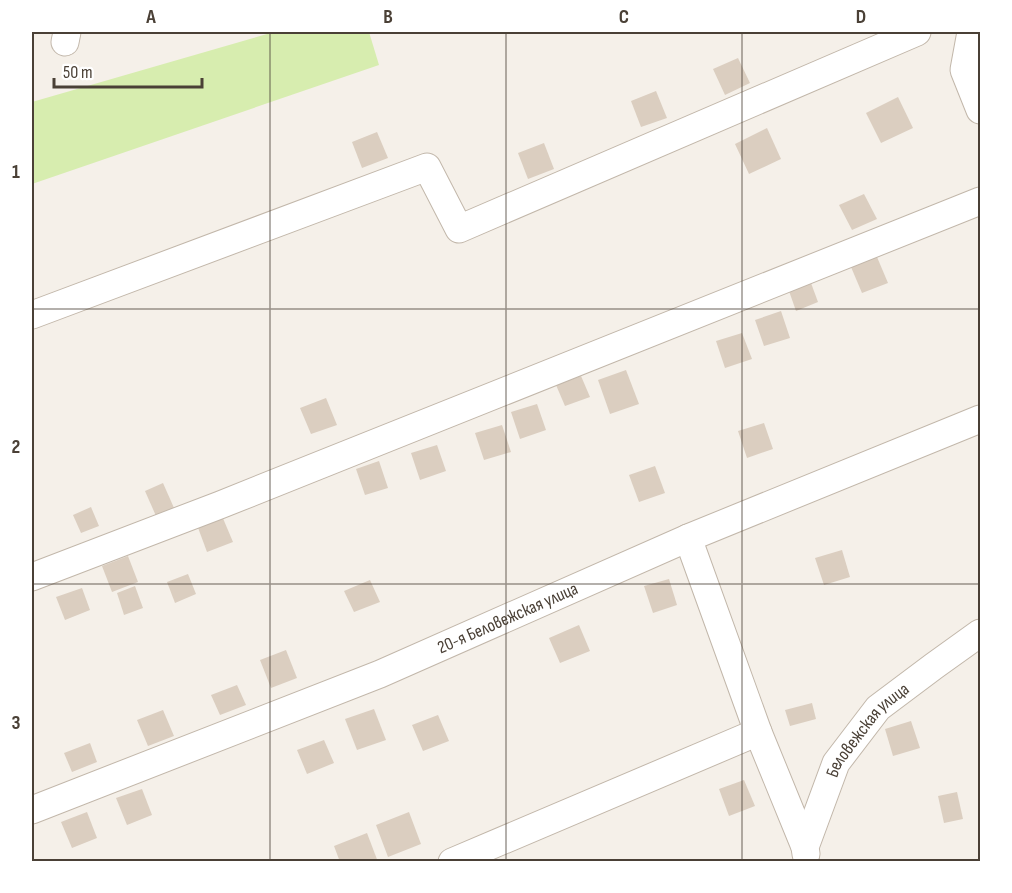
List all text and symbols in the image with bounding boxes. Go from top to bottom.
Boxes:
text: A [145,5,156,29]
text: B [383,5,393,29]
text: C [619,5,629,29]
text: D [856,5,866,29]
scale bar [54,51,202,89]
text: 50 m [63,62,93,83]
text: 1 [12,160,20,184]
text: 2 [12,435,20,459]
street label: 20-я Беловежская улица [434,578,581,658]
street label: Беловежская улица [821,678,913,780]
text: 3 [12,711,21,735]

